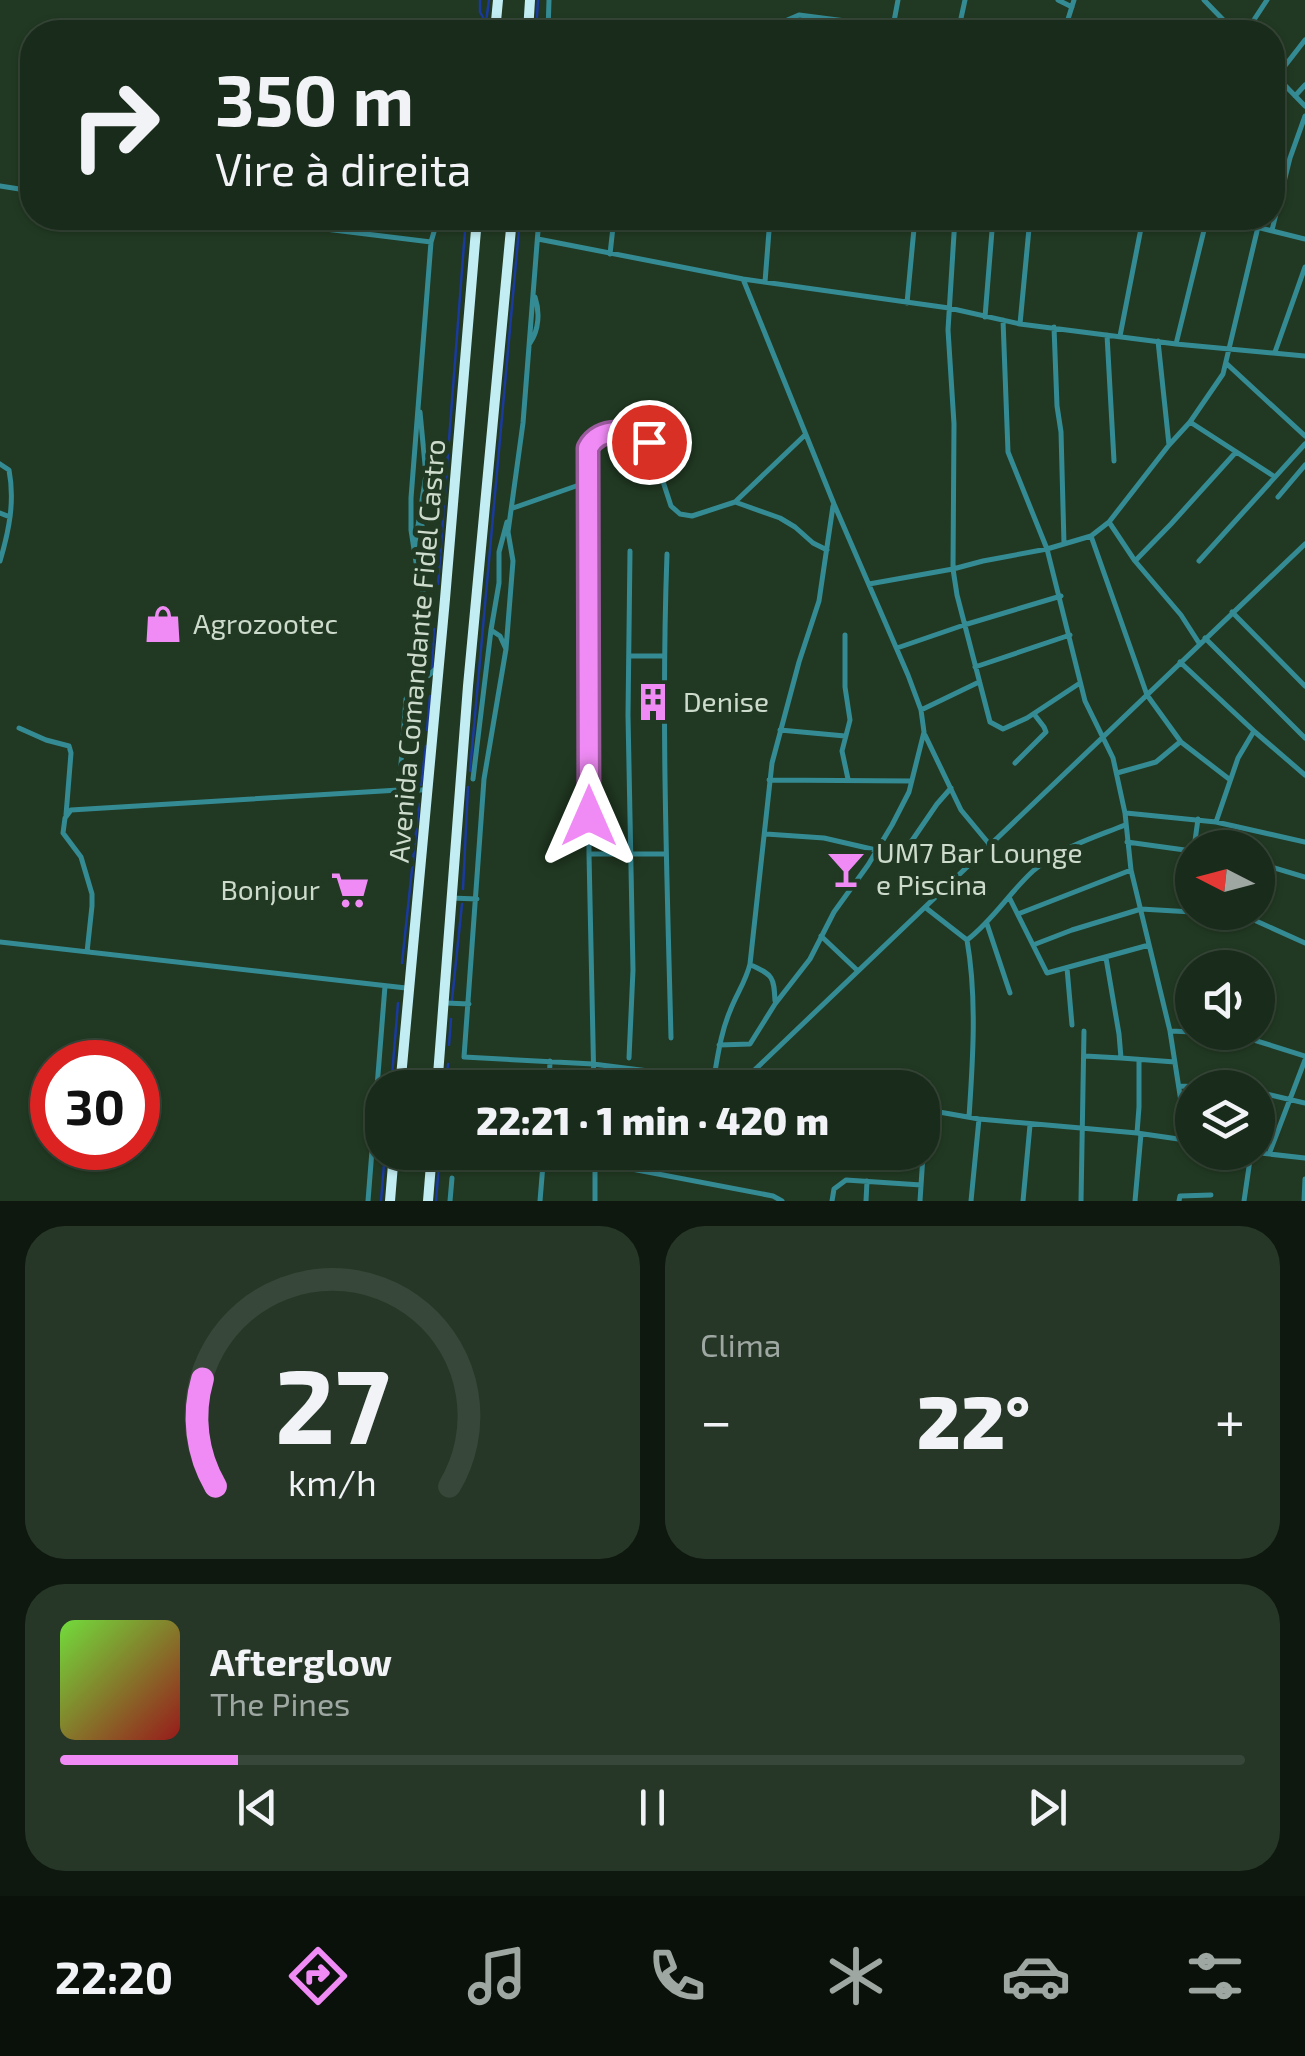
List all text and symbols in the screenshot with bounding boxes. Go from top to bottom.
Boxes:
text: 350 m [215,56,414,140]
icon: right [50,60,180,190]
text: Vire à direita [215,141,472,195]
pin [607,400,692,485]
icon: arrive [622,415,677,470]
street label: Avenida Comandante Fidel Castro [381,438,451,864]
shop icon: Agrozootec [142,603,184,645]
place label: Agrozootec [193,606,338,640]
building icon: Denise [632,681,674,723]
place label: Denise [683,684,769,718]
position arrow [537,764,641,868]
north arrow [1175,830,1275,930]
map controls [1175,830,1275,1170]
place label: UM7 Bar Lounge e Piscina [876,835,1082,901]
bar icon: UM7 Bar Lounge e Piscina [825,848,867,890]
supermarket icon: Bonjour [329,869,371,911]
place label: Bonjour [220,872,320,906]
button: sound [1175,950,1275,1050]
speed limit sign: 30 [30,1040,160,1170]
button: layers [1175,1070,1275,1170]
text: 22:21 · 1 min · 420 m [476,1097,829,1143]
text: Clima [700,1325,781,1363]
text: 27 [275,1340,390,1465]
text: 22° [917,1374,1030,1464]
text: − [700,1386,732,1452]
text: + [1215,1386,1245,1452]
text: km/h [288,1460,377,1503]
text: Afterglow [210,1638,392,1684]
text: The Pines [210,1684,350,1722]
icon: previous [230,1780,285,1835]
icon: pause [625,1780,680,1835]
icon: next [1020,1780,1075,1835]
icon: directions [283,1941,353,2011]
icon: music [462,1941,532,2011]
icon: phone [642,1941,712,2011]
icon: climate [821,1941,891,2011]
icon: car [1001,1941,1071,2011]
icon: filters [1180,1941,1250,2011]
text: 22:20 [55,1949,173,2003]

